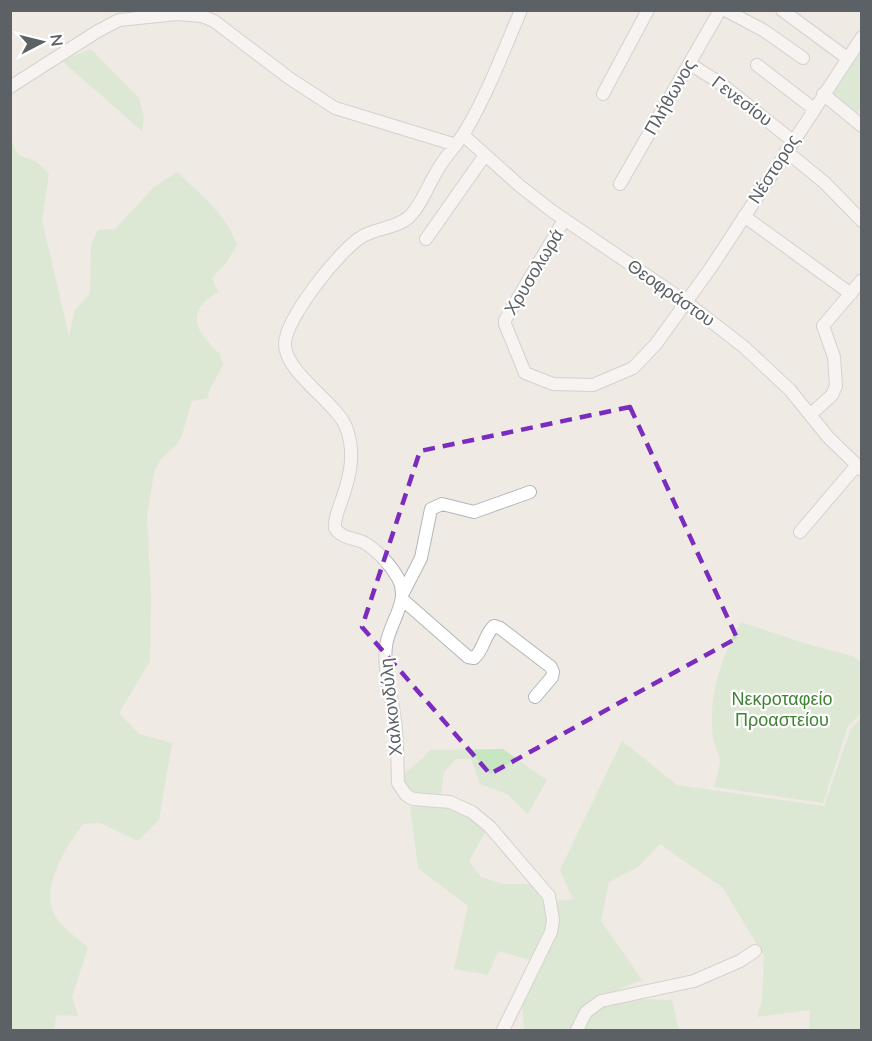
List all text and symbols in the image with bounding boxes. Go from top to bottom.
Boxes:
north arrow [12,12,72,72]
text: N [44,33,68,48]
street label: Πλήθωνος [639,54,701,139]
street label: Γενεσίου [707,70,777,132]
street label: Νέστορος [743,130,805,208]
street label: Χρυσολωρά [499,225,569,319]
street label: Θεοφράστου [622,254,720,332]
street label: Χαλκονδύλη [374,657,408,757]
park label: Νεκροταφείο Προαστείου [732,687,833,732]

